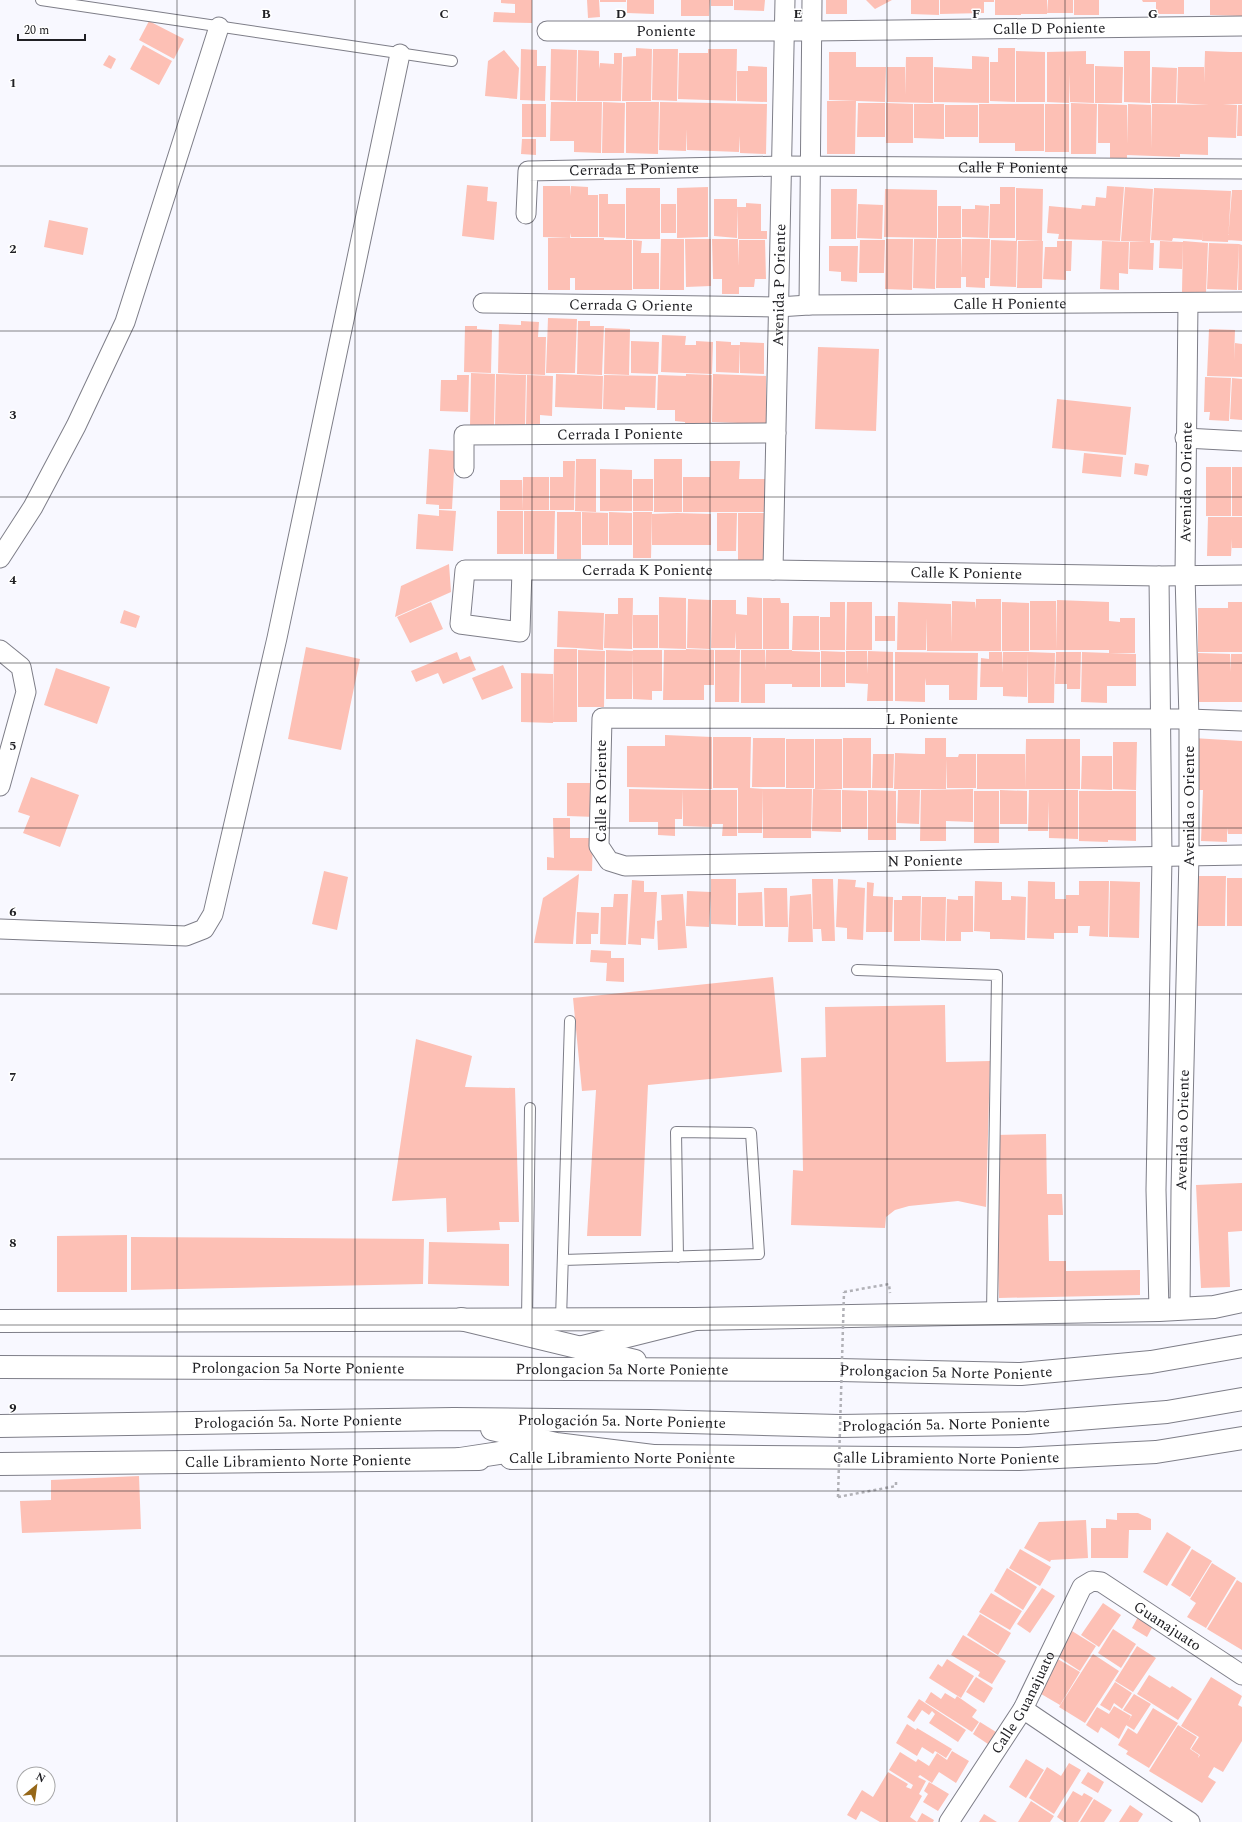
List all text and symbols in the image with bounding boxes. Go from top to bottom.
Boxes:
text: B [261,4,271,24]
text: C [439,4,449,24]
text: D [616,4,626,24]
text: E [794,4,803,24]
text: F [972,4,980,24]
text: G [1148,4,1158,24]
scale bar [18,16,85,42]
street label: Calle D Poniente [992,17,1106,41]
street label: Poniente [636,20,696,43]
text: 20 m [24,21,49,40]
text: 1 [9,73,17,93]
street label: Calle F Poniente [958,156,1068,180]
street label: Cerrada E Poniente [569,157,699,182]
street label: Avenida P Oriente [767,224,792,347]
text: 2 [9,239,17,259]
street label: Calle H Poniente [953,292,1067,316]
street label: Cerrada G Oriente [569,293,693,318]
text: 3 [9,405,17,425]
street label: Avenida o Oriente [1174,421,1199,543]
street label: Cerrada I Poniente [557,423,683,446]
street label: Cerrada K Poniente [582,559,713,582]
street label: Calle K Poniente [910,561,1022,586]
text: 4 [9,570,17,590]
street label: L Poniente [886,708,958,731]
text: 5 [9,736,17,756]
street label: Calle R Oriente [590,740,613,842]
street label: Avenida o Oriente [1178,745,1201,867]
street label: N Poniente [887,849,963,873]
text: 6 [9,902,17,922]
text: 7 [9,1067,17,1087]
street label: Avenida o Oriente [1170,1069,1196,1191]
text: 8 [9,1233,17,1253]
street label: Prolongacion 5a Norte Poniente [191,1357,405,1380]
street label: Prolongacion 5a Norte Poniente [515,1358,729,1382]
street label: Prolongacion 5a Norte Poniente [839,1359,1053,1386]
text: 9 [9,1398,17,1418]
street label: Prologación 5a. Norte Poniente [194,1409,402,1435]
street label: Prologación 5a. Norte Poniente [518,1409,726,1435]
street label: Prologación 5a. Norte Poniente [842,1410,1051,1438]
street label: Calle Libramiento Norte Poniente [833,1446,1060,1471]
street label: Calle Libramiento Norte Poniente [509,1447,735,1470]
street label: Calle Libramiento Norte Poniente [185,1449,411,1474]
street label: Guanajuato [1129,1595,1206,1657]
street label: Calle Guanajuato [985,1647,1061,1759]
north arrow [16,1766,56,1806]
text: N [33,1768,49,1787]

